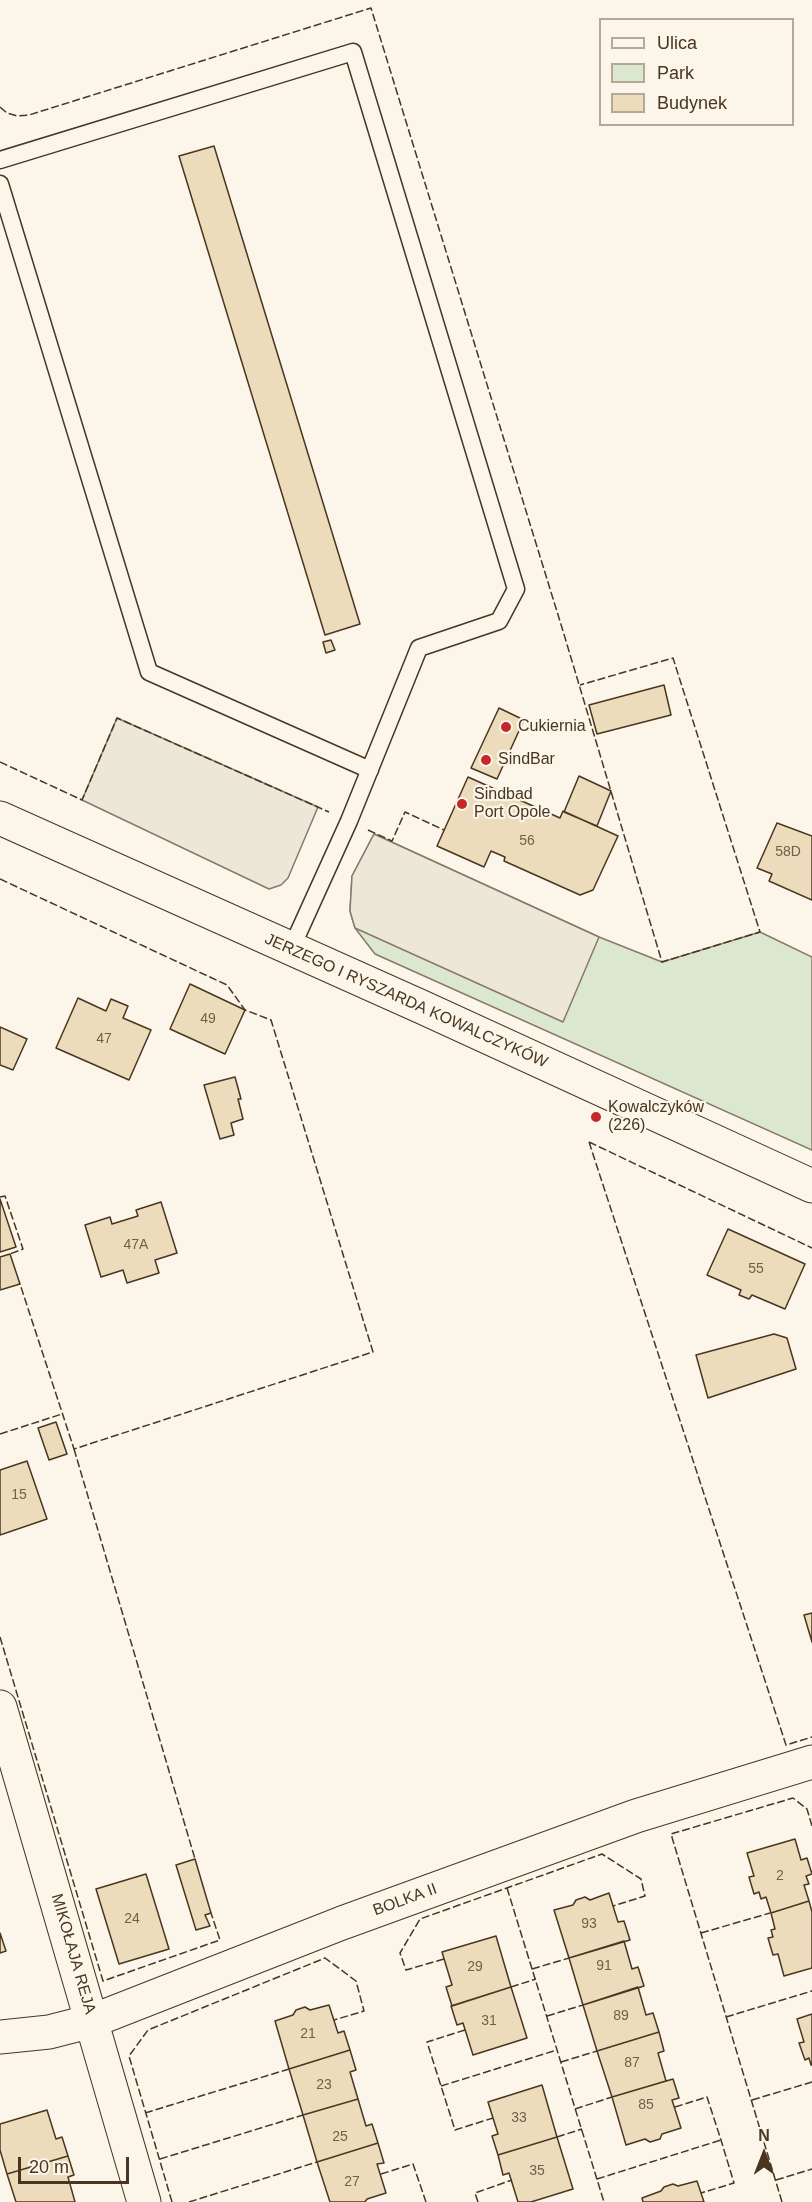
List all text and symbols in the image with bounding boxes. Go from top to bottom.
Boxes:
legend [599,18,794,126]
text: Ulica [657,33,697,53]
text: Park [657,63,694,83]
text: Budynek [657,93,727,113]
place label: Cukiernia [518,717,586,737]
marker: Cukiernia [499,720,513,734]
place label: SindBar [498,750,555,770]
marker: SindBar [479,753,493,767]
place label: Sindbad Port Opole [474,785,550,823]
marker: Sindbad Port Opole [455,797,469,811]
house number: 56 [519,833,535,849]
house number: 58D [775,844,801,860]
street label: JERZEGO I RYSZARDA KOWALCZYKÓW [262,930,550,1072]
house number: 49 [200,1011,216,1027]
house number: 47 [96,1031,112,1047]
place label: Kowalczyków (226) [608,1098,704,1136]
marker: Kowalczyków (226) [589,1110,603,1124]
house number: 47A [124,1237,148,1253]
house number: 55 [748,1261,764,1277]
house number: 15 [11,1487,27,1503]
house number: 2 [776,1868,784,1884]
street label: BOLKA II [370,1880,440,1920]
street label: MIKOŁAJA REJA [47,1892,99,2016]
house number: 24 [124,1911,140,1927]
house number: 93 [581,1916,597,1932]
house number: 91 [596,1958,612,1974]
house number: 29 [467,1959,483,1975]
house number: 89 [613,2008,629,2024]
house number: 31 [481,2013,497,2029]
house number: 21 [300,2026,316,2042]
house number: 87 [624,2055,640,2071]
house number: 23 [316,2077,332,2093]
house number: 85 [638,2097,654,2113]
house number: 33 [511,2110,527,2126]
north arrow [734,2124,794,2184]
text: N [758,2127,770,2144]
house number: 25 [332,2129,348,2145]
scale bar [21,2145,132,2183]
text: 20 m [29,2157,69,2177]
house number: 35 [529,2163,545,2179]
house number: 27 [344,2174,360,2190]

